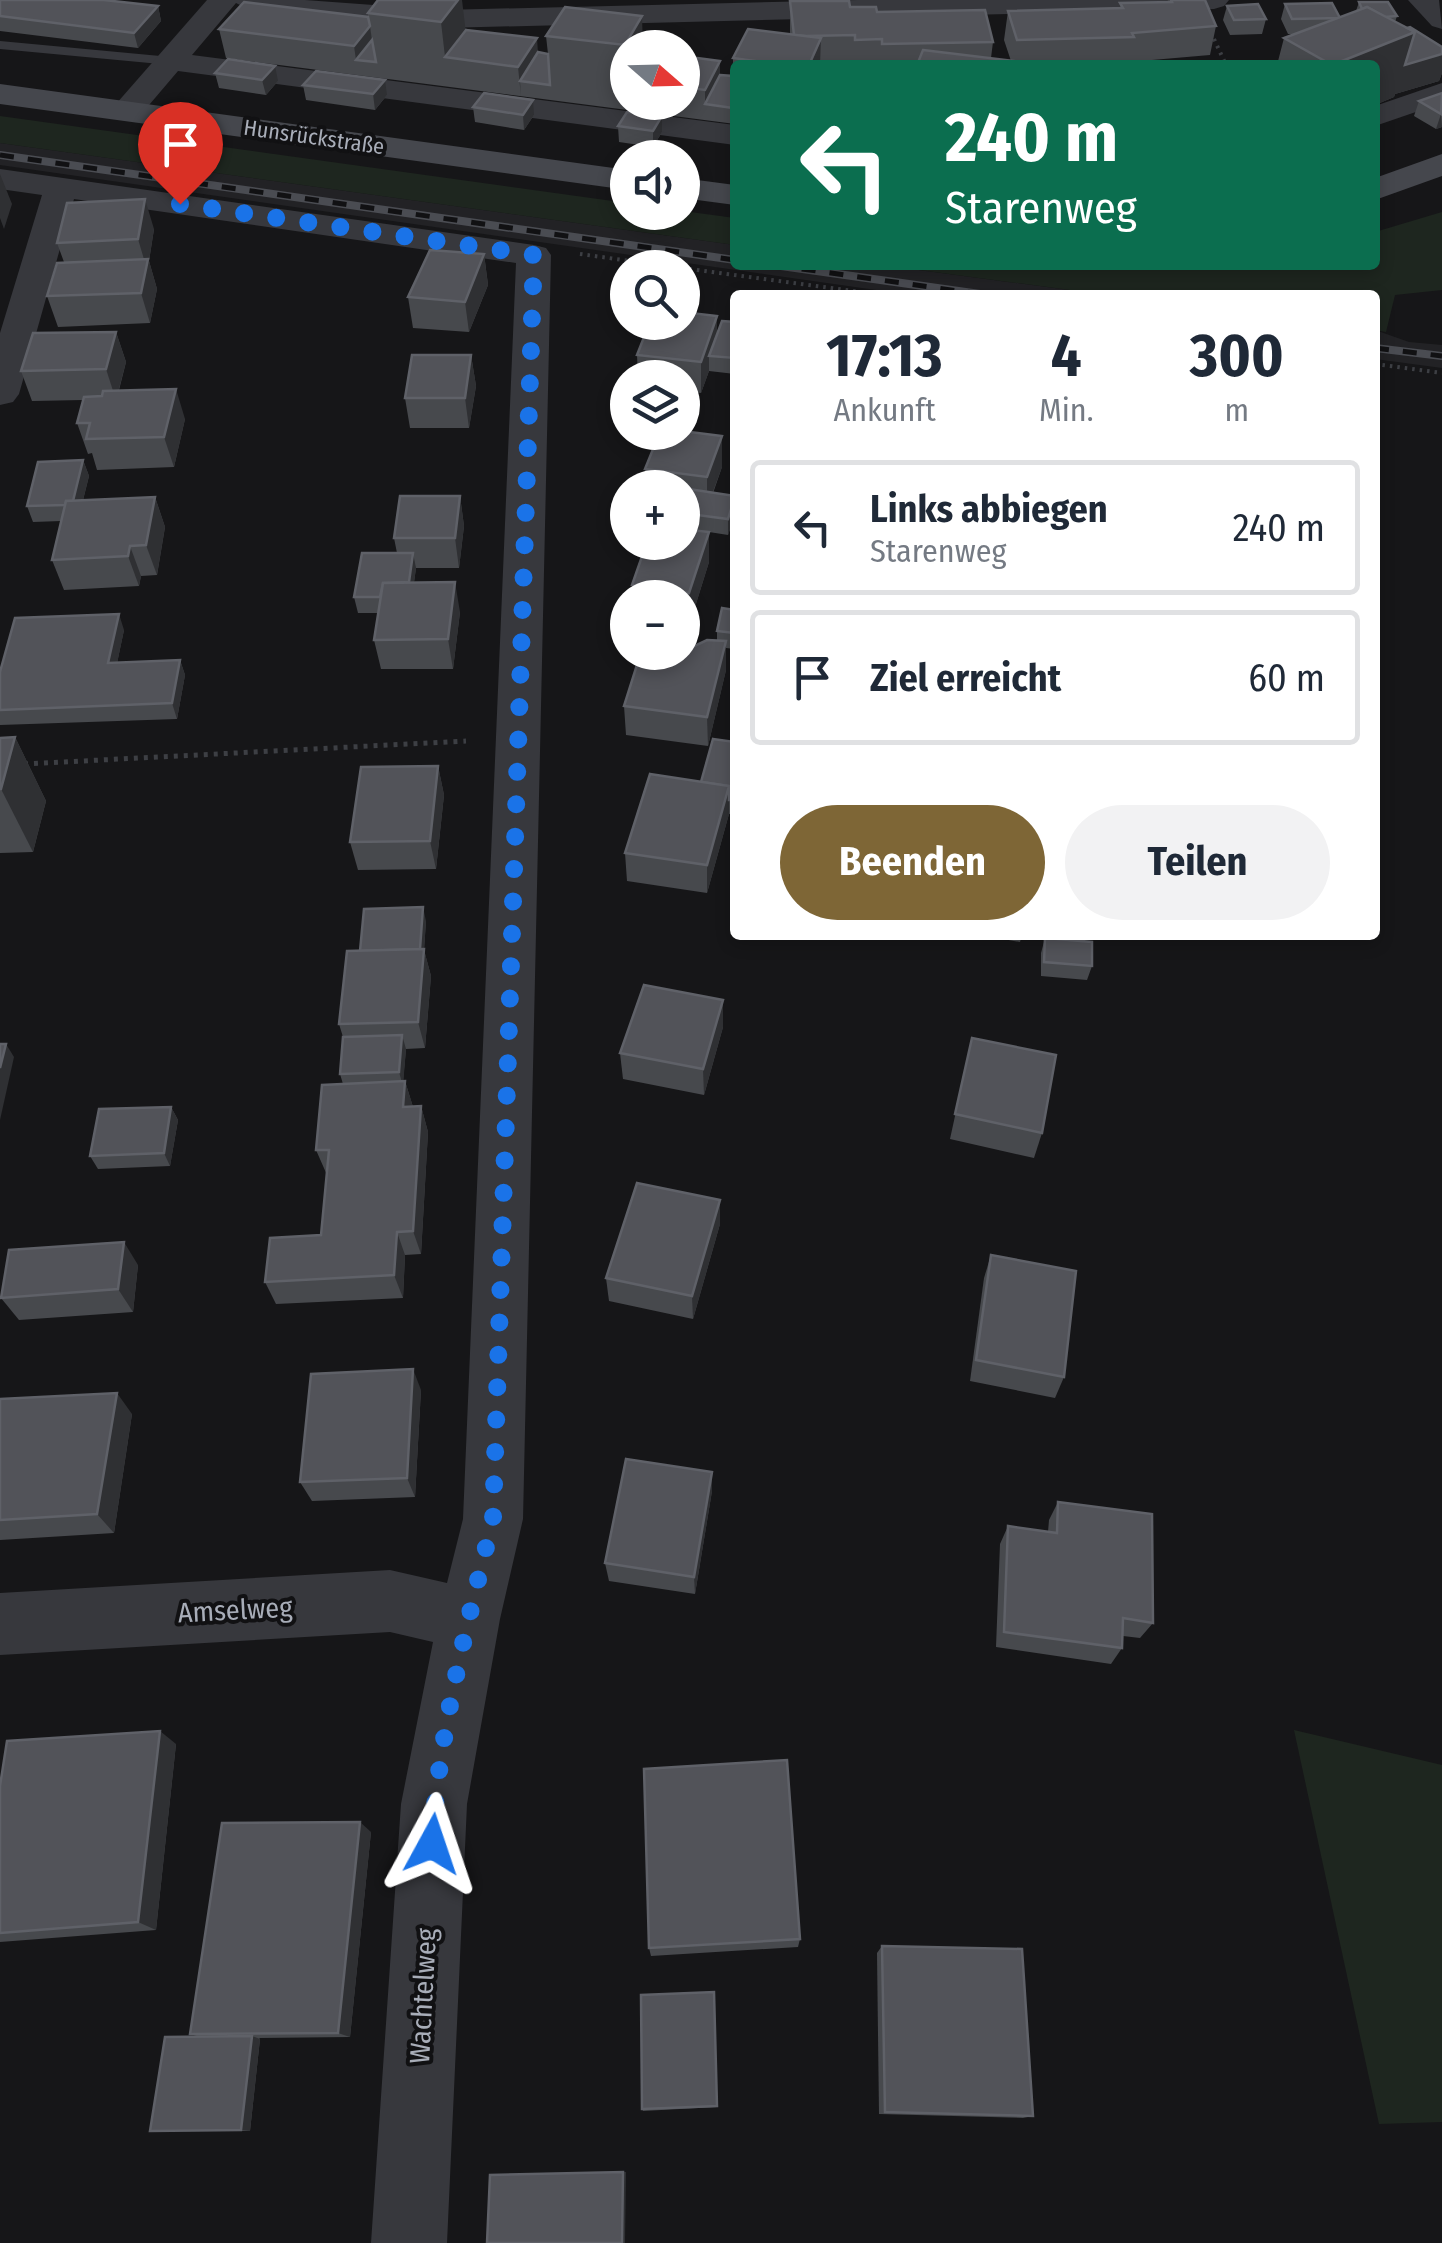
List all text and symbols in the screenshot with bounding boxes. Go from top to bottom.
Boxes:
north arrow [610,30,700,120]
map controls [610,30,700,670]
text: 240 m [945,96,1118,180]
icon: left [780,100,910,230]
pin [138,102,223,205]
street label: Hunsrückstraße [242,114,386,160]
icon: arrive [153,117,208,172]
button: sound [610,140,700,230]
text: Starenweg [945,181,1137,235]
button: search [610,250,700,340]
text: 17:13 [826,320,943,392]
text: 4 [1051,320,1082,392]
text: 300 [1190,320,1284,392]
button: layers [610,360,700,450]
text: Ankunft [833,391,936,429]
text: Min. [1039,391,1093,429]
text: m [1224,391,1249,429]
button: + [610,470,700,560]
text: Links abbiegen [870,486,1108,532]
icon: left [785,500,840,555]
text: 240 m [1233,505,1325,551]
text: Starenweg [870,532,1007,570]
button: − [610,580,700,670]
icon: arrive [785,650,840,705]
text: Ziel erreicht [870,655,1061,701]
text: 60 m [1248,655,1325,701]
button: Beenden [780,805,1045,920]
button: Teilen [1065,805,1330,920]
street label: Amselweg [177,1590,294,1629]
position arrow [380,1792,484,1896]
street label: Wachtelweg [403,1926,443,2065]

